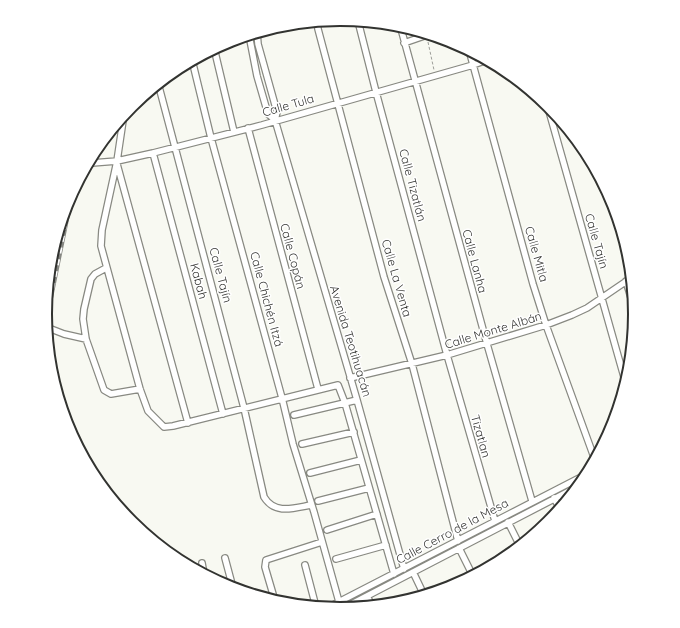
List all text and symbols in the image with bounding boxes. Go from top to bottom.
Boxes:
street label: Calle Tula [260,90,316,120]
street label: Calle Tizatlán [396,147,430,223]
street label: Calle Tajín [582,212,612,270]
street label: Calle Copán [277,222,309,290]
street label: Calle Mitla [522,224,552,284]
street label: Calle Lanha [459,228,491,294]
street label: Calle La Venta [379,237,415,319]
street label: Calle Tajín [206,246,236,304]
street label: Calle Chichén Itzá [247,250,287,348]
street label: Kabah [187,261,211,301]
street label: Avenida Teotihuacán [327,284,375,398]
street label: Calle Monte Albán [443,308,543,352]
street label: Tizatlan [468,413,494,459]
street label: Calle Cerro de la Mesa [393,495,511,567]

